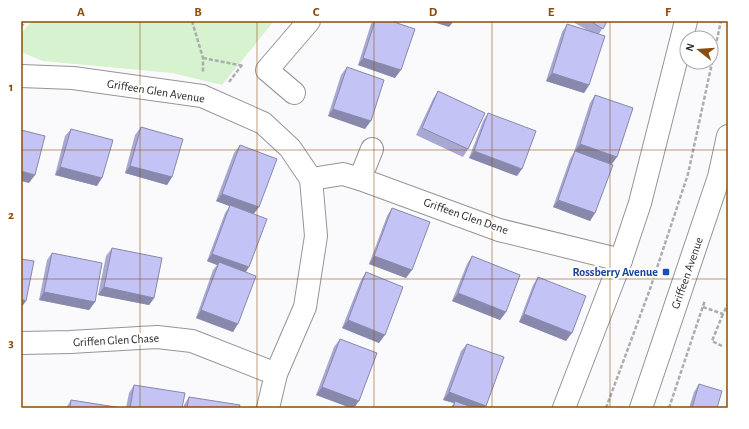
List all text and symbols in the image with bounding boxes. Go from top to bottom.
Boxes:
text: A [77,6,85,19]
text: B [194,6,202,19]
text: C [313,6,320,19]
text: D [429,6,438,19]
text: E [548,6,555,19]
text: F [665,6,672,19]
north arrow [679,30,719,70]
text: N [684,42,696,52]
street label: Griffeen Glen Avenue [106,77,206,105]
text: 1 [9,81,13,94]
street label: Griffeen Glen Dene [422,196,510,236]
text: 2 [8,209,14,222]
street label: Griffeen Avenue [669,236,705,310]
place label: Rossberry Avenue [573,266,658,279]
marker: Rossberry Avenue [661,267,671,277]
street label: Griffen Glen Chase [73,332,159,348]
text: 3 [8,337,14,350]

